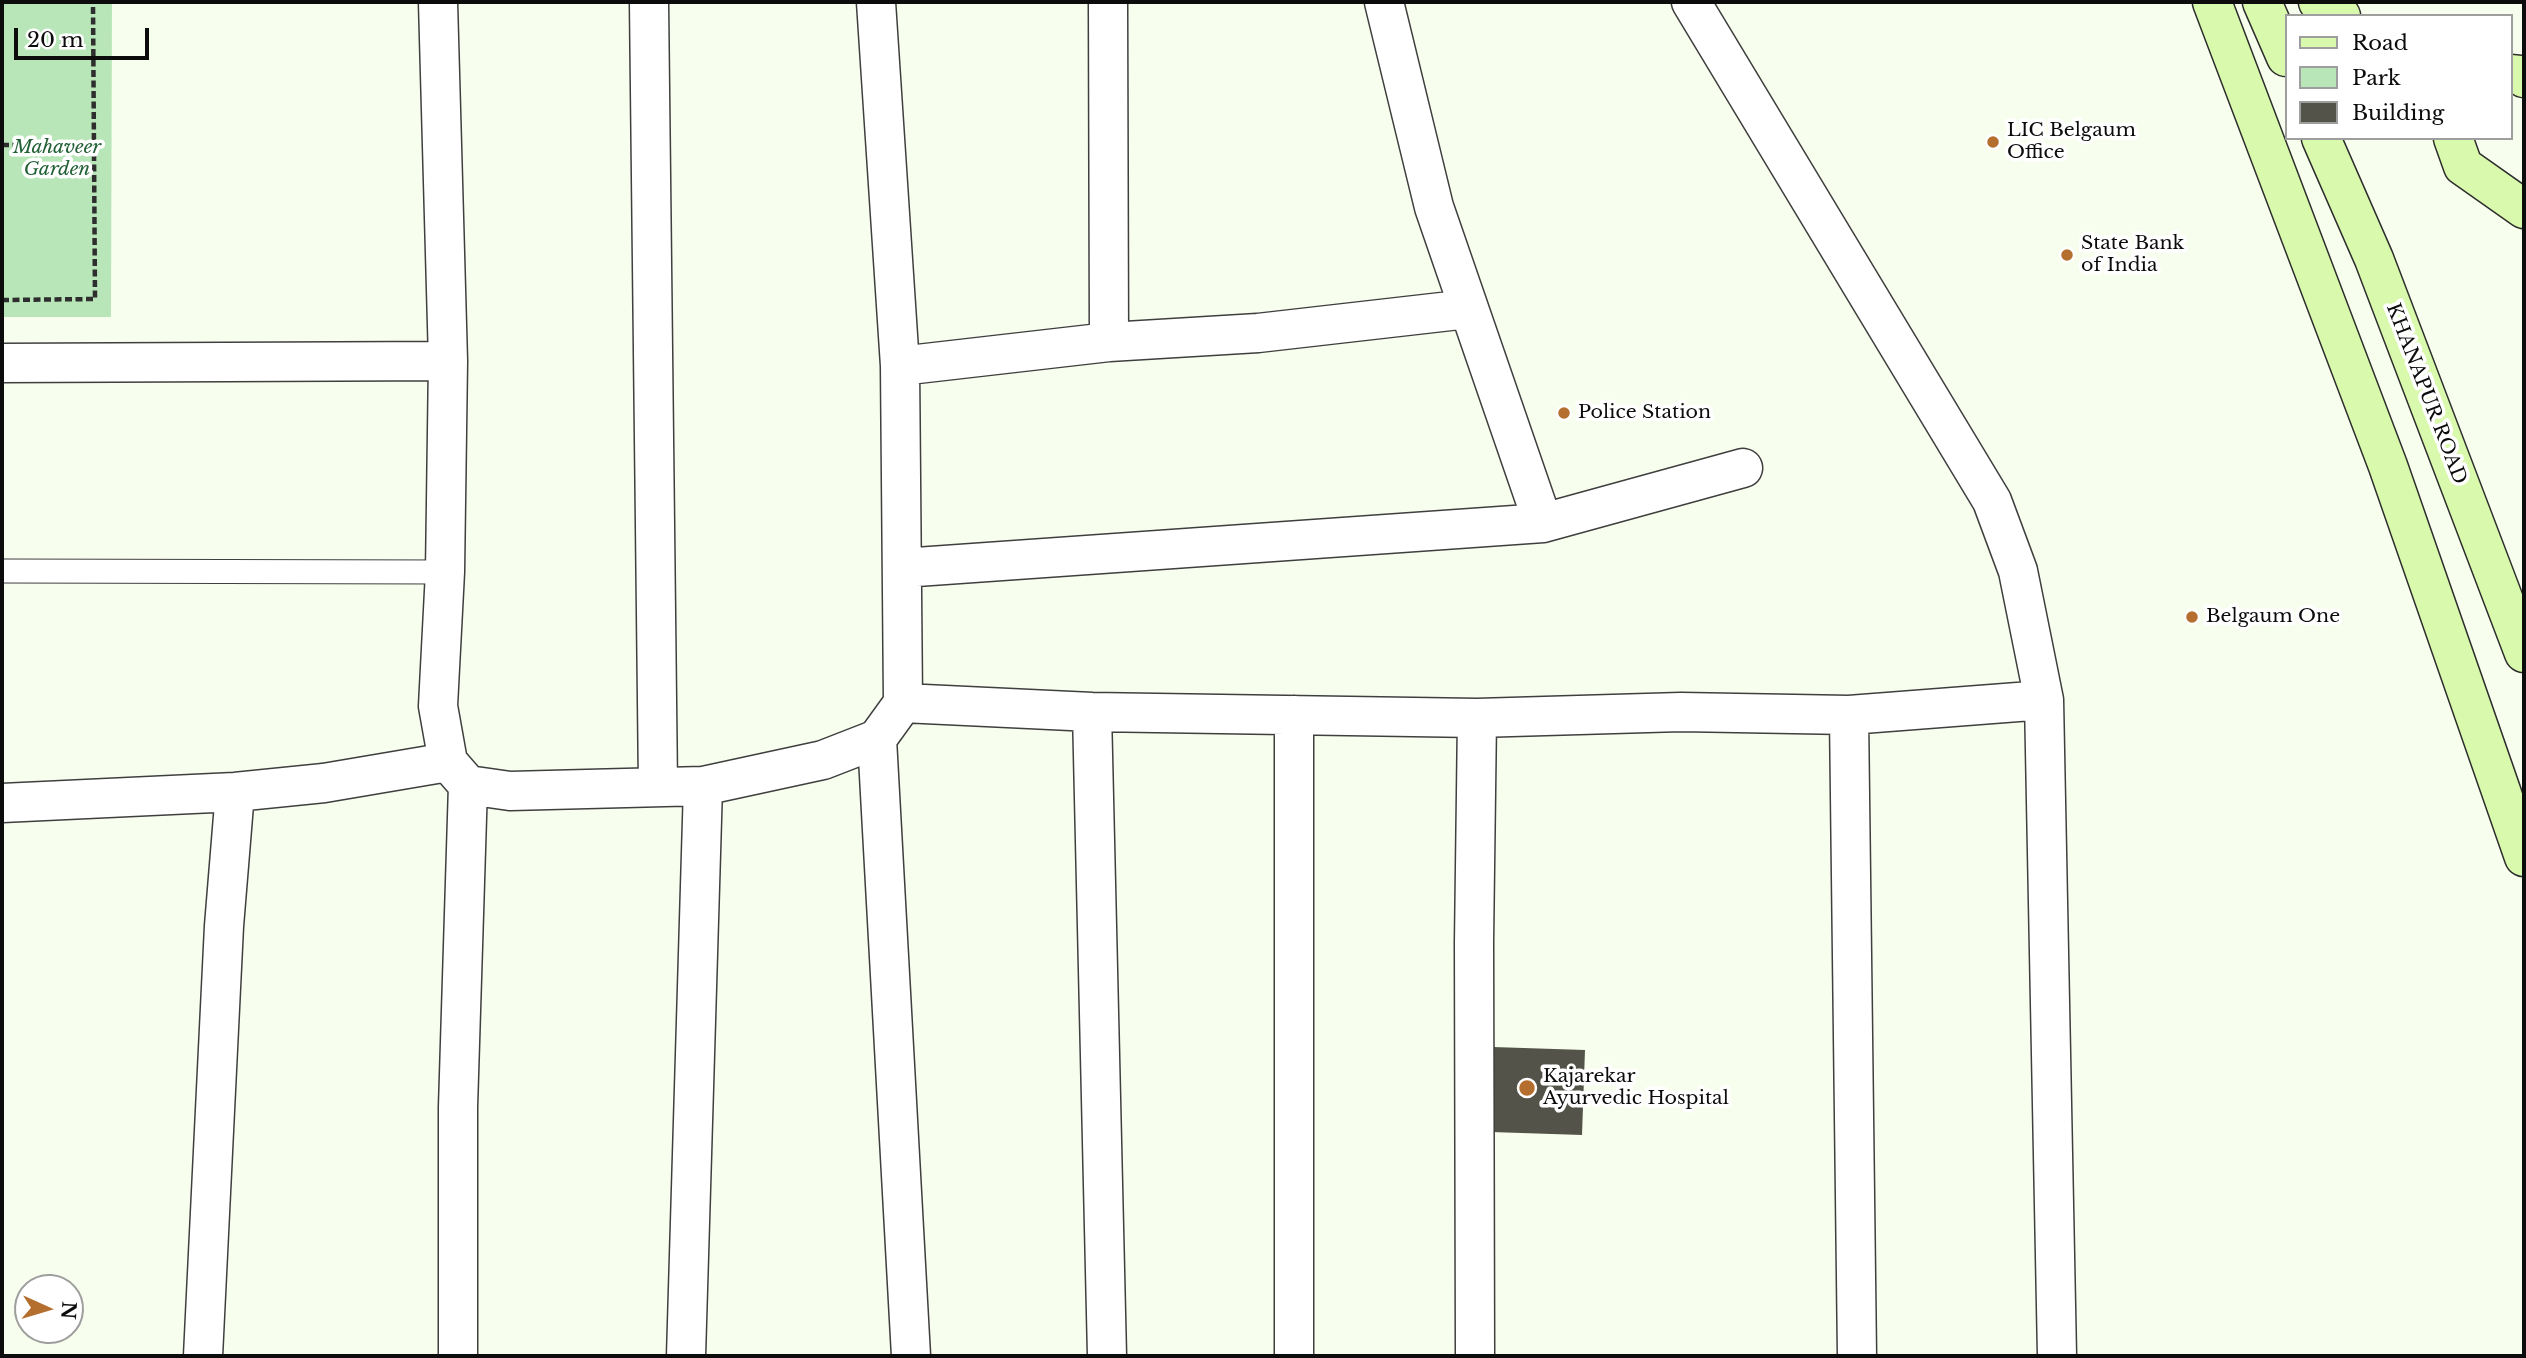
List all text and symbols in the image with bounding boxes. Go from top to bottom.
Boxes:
scale bar [18,14,152,58]
legend [2284,14,2512,140]
text: 20 m [27,27,84,53]
text: Road [2352,30,2408,56]
text: Park [2352,65,2401,91]
text: Building [2352,100,2444,126]
place label: LIC Belgaum Office [2007,120,2136,164]
marker: LIC Belgaum Office [1985,134,2001,150]
park label: Mahaveer Garden [13,137,101,181]
place label: State Bank of India [2081,233,2184,277]
marker: State Bank of India [2059,247,2075,263]
street label: KHANAPUR ROAD [2381,300,2471,488]
place label: Police Station [1578,402,1711,424]
marker: Police Station [1556,405,1572,421]
place label: Belgaum One [2206,606,2340,628]
marker: Belgaum One [2184,609,2200,625]
place label: Kajarekar Ayurvedic Hospital [1543,1066,1729,1110]
marker: Kajarekar Ayurvedic Hospital [1517,1078,1537,1098]
north arrow [14,1274,84,1344]
text: N [56,1301,81,1320]

